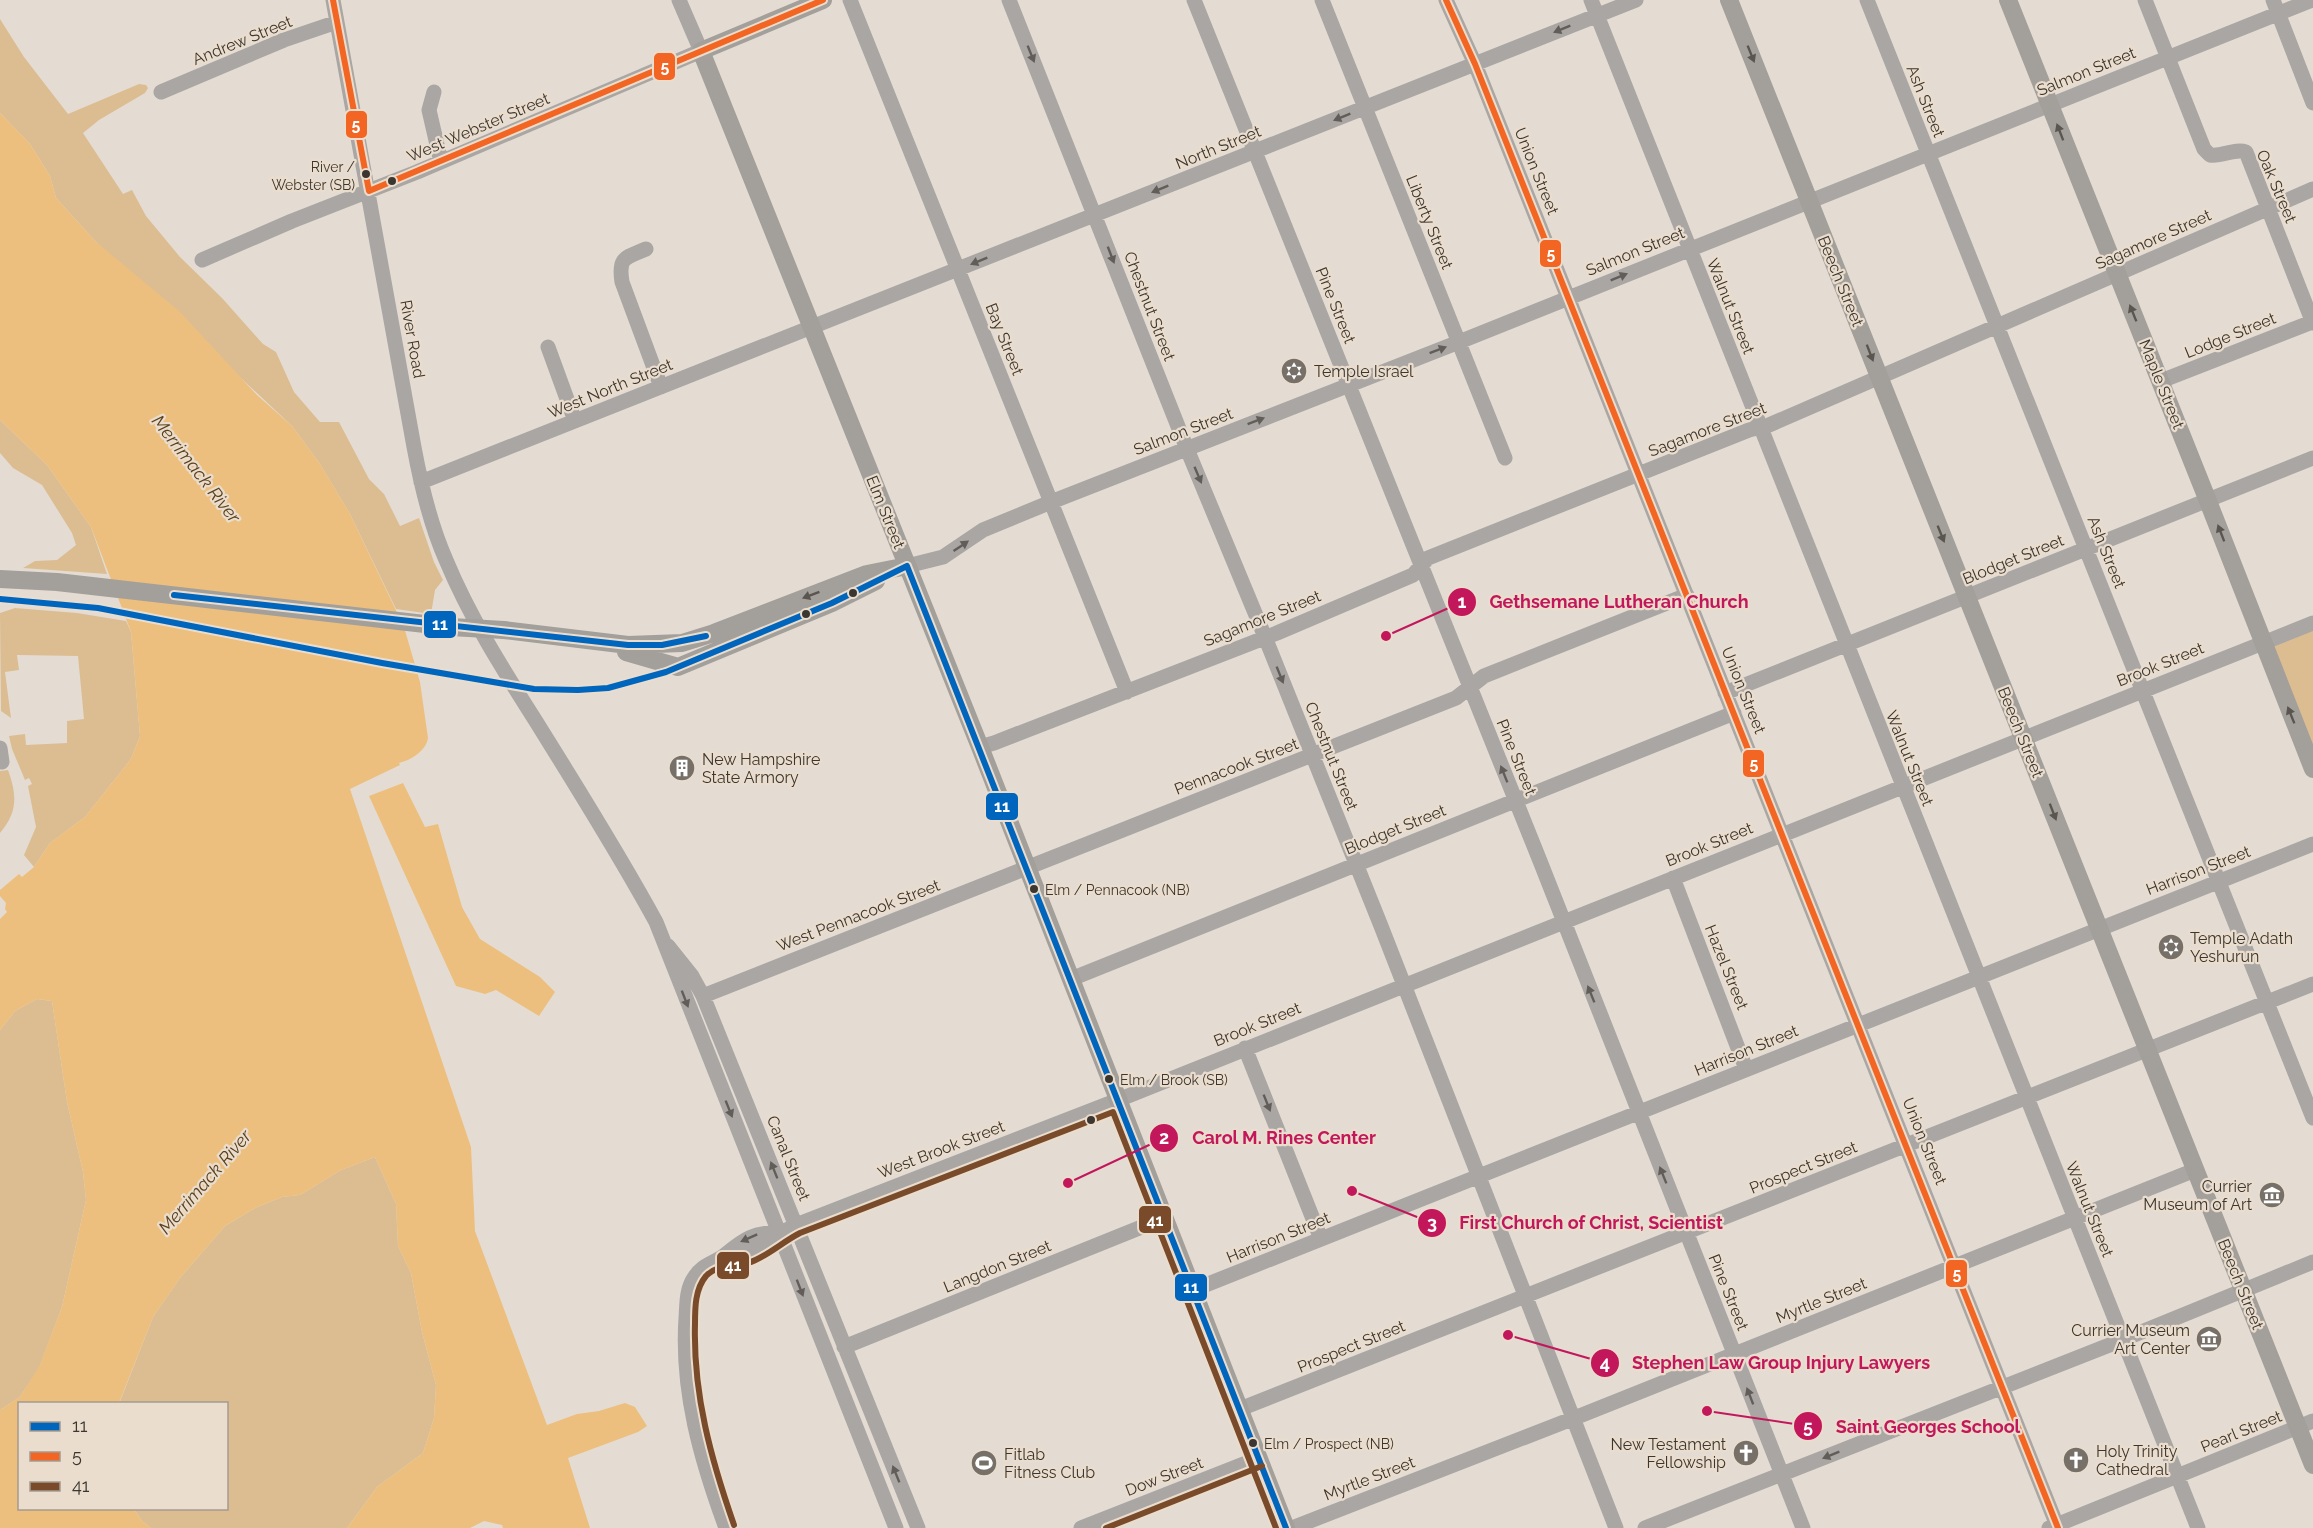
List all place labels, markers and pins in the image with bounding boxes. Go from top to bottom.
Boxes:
place label: River / Webster (SB) [271,159,356,193]
marker: River / Webster (SB) [360,168,372,180]
unlabelled marker [386,175,398,187]
synagogue icon: Temple Israel [1279,356,1309,386]
place label: Temple Israel [1314,362,1414,381]
callout: Gethsemane Lutheran Church [1447,584,1760,620]
unlabelled marker [847,587,859,599]
unlabelled marker [800,608,812,620]
place label: New Hampshire State Armory [702,750,820,787]
building icon: New Hampshire State Armory [667,753,697,783]
place label: Elm / Pennacook (NB) [1045,882,1190,898]
marker: Elm / Pennacook (NB) [1028,883,1040,895]
place label: Temple Adath Yeshurun [2190,929,2293,966]
synagogue icon: Temple Adath Yeshurun [2156,932,2186,962]
place label: Elm / Brook (SB) [1120,1072,1228,1088]
marker: Elm / Brook (SB) [1103,1073,1115,1085]
unlabelled marker [1085,1114,1097,1126]
callout: Carol M. Rines Center [1149,1120,1388,1156]
place label: Currier Museum of Art [2143,1177,2253,1214]
museum icon: Currier Museum of Art [2257,1180,2287,1210]
callout: First Church of Christ, Scientist [1417,1205,1735,1241]
place label: Currier Museum Art Center [2071,1321,2190,1358]
museum icon: Currier Museum Art Center [2194,1324,2224,1354]
callout: Stephen Law Group Injury Lawyers [1590,1345,1943,1381]
callout: Saint Georges School [1793,1408,2032,1444]
place label: New Testament Fellowship [1611,1435,1727,1472]
place label: Elm / Prospect (NB) [1264,1436,1394,1452]
marker: Elm / Prospect (NB) [1247,1437,1259,1449]
church icon: New Testament Fellowship [1731,1438,1761,1468]
place label: Holy Trinity Cathedral [2096,1442,2178,1479]
place label: Fitlab Fitness Club [1004,1445,1095,1482]
church icon: Holy Trinity Cathedral [2061,1445,2091,1475]
sports icon: Fitlab Fitness Club [969,1448,999,1478]

